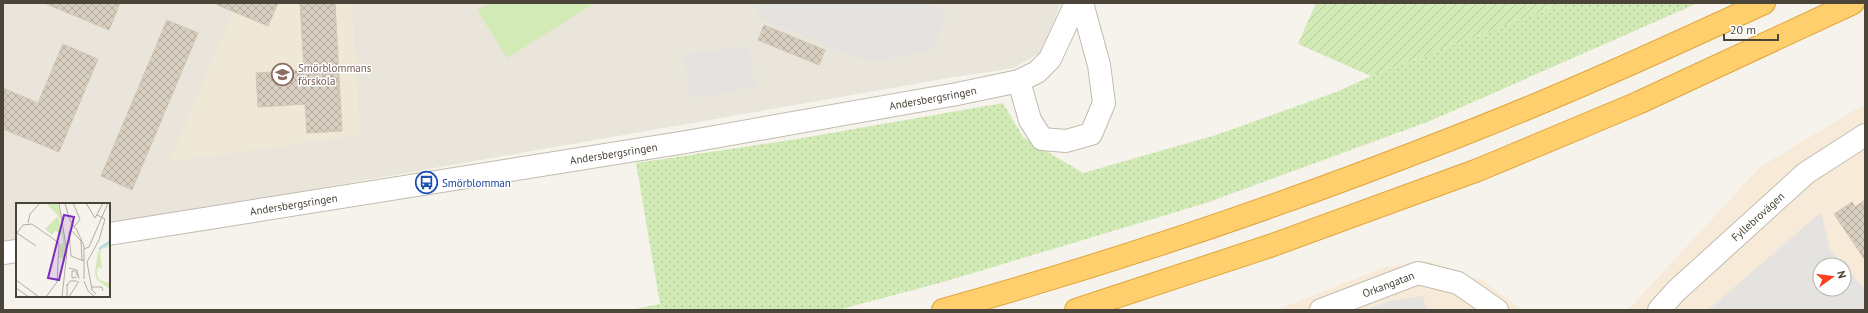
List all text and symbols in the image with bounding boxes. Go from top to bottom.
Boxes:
scale bar [1724,16,1778,42]
text: 20 m [1730,22,1756,37]
school or university icon: Smörblommans förskola [269,61,295,87]
place label: Smörblommans förskola [298,61,372,88]
street label: Andersbergsringen [888,83,978,113]
street label: Andersbergsringen [569,140,658,167]
bus stop icon: Smörblomman [414,170,440,196]
place label: Smörblomman [442,176,511,190]
street label: Fyllebrovägen [1728,189,1787,244]
street label: Andersbergsringen [249,191,338,218]
inset map [16,203,110,297]
north arrow [1812,257,1852,297]
street label: Orkangatan [1360,268,1416,301]
text: N [1834,269,1849,280]

